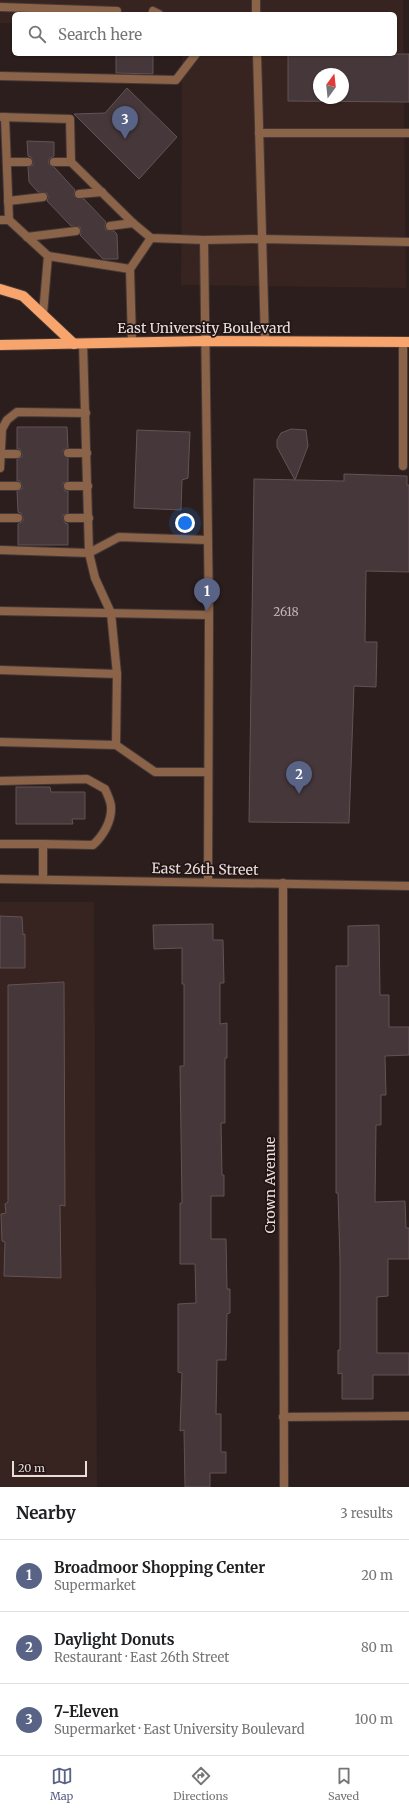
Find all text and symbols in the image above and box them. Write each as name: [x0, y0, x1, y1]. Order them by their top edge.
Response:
search box: [12, 12, 397, 56]
icon: search: [26, 23, 48, 45]
text: Search here: [58, 25, 142, 44]
north arrow: [313, 68, 349, 104]
pin: 3: [112, 106, 138, 139]
street label: East University Boulevard: [117, 319, 291, 337]
your location: [175, 513, 195, 533]
pin: 1: [194, 578, 220, 611]
house number: 2618: [273, 604, 299, 619]
pin: 2: [286, 761, 312, 794]
street label: East 26th Street: [151, 859, 259, 879]
street label: Crown Avenue: [261, 1137, 279, 1233]
scale bar: [12, 1459, 87, 1478]
text: 20 m: [18, 1461, 45, 1475]
text: Nearby: [16, 1502, 76, 1524]
text: 3 results: [340, 1505, 393, 1522]
text: Broadmoor Shopping Center: [54, 1558, 265, 1577]
text: 1: [26, 1567, 32, 1584]
text: 20 m: [361, 1567, 393, 1584]
text: Supermarket: [54, 1577, 136, 1594]
text: Daylight Donuts: [54, 1630, 174, 1649]
text: 2: [25, 1639, 33, 1656]
text: 80 m: [361, 1639, 393, 1656]
text: Restaurant · East 26th Street: [54, 1649, 229, 1666]
text: 7-Eleven: [54, 1702, 119, 1721]
text: 3: [25, 1711, 33, 1728]
text: 100 m: [355, 1711, 393, 1728]
text: Supermarket · East University Boulevard: [54, 1721, 305, 1738]
tab: Map: [50, 1765, 73, 1803]
tab: Directions: [173, 1765, 228, 1803]
tab: Saved: [328, 1765, 359, 1803]

